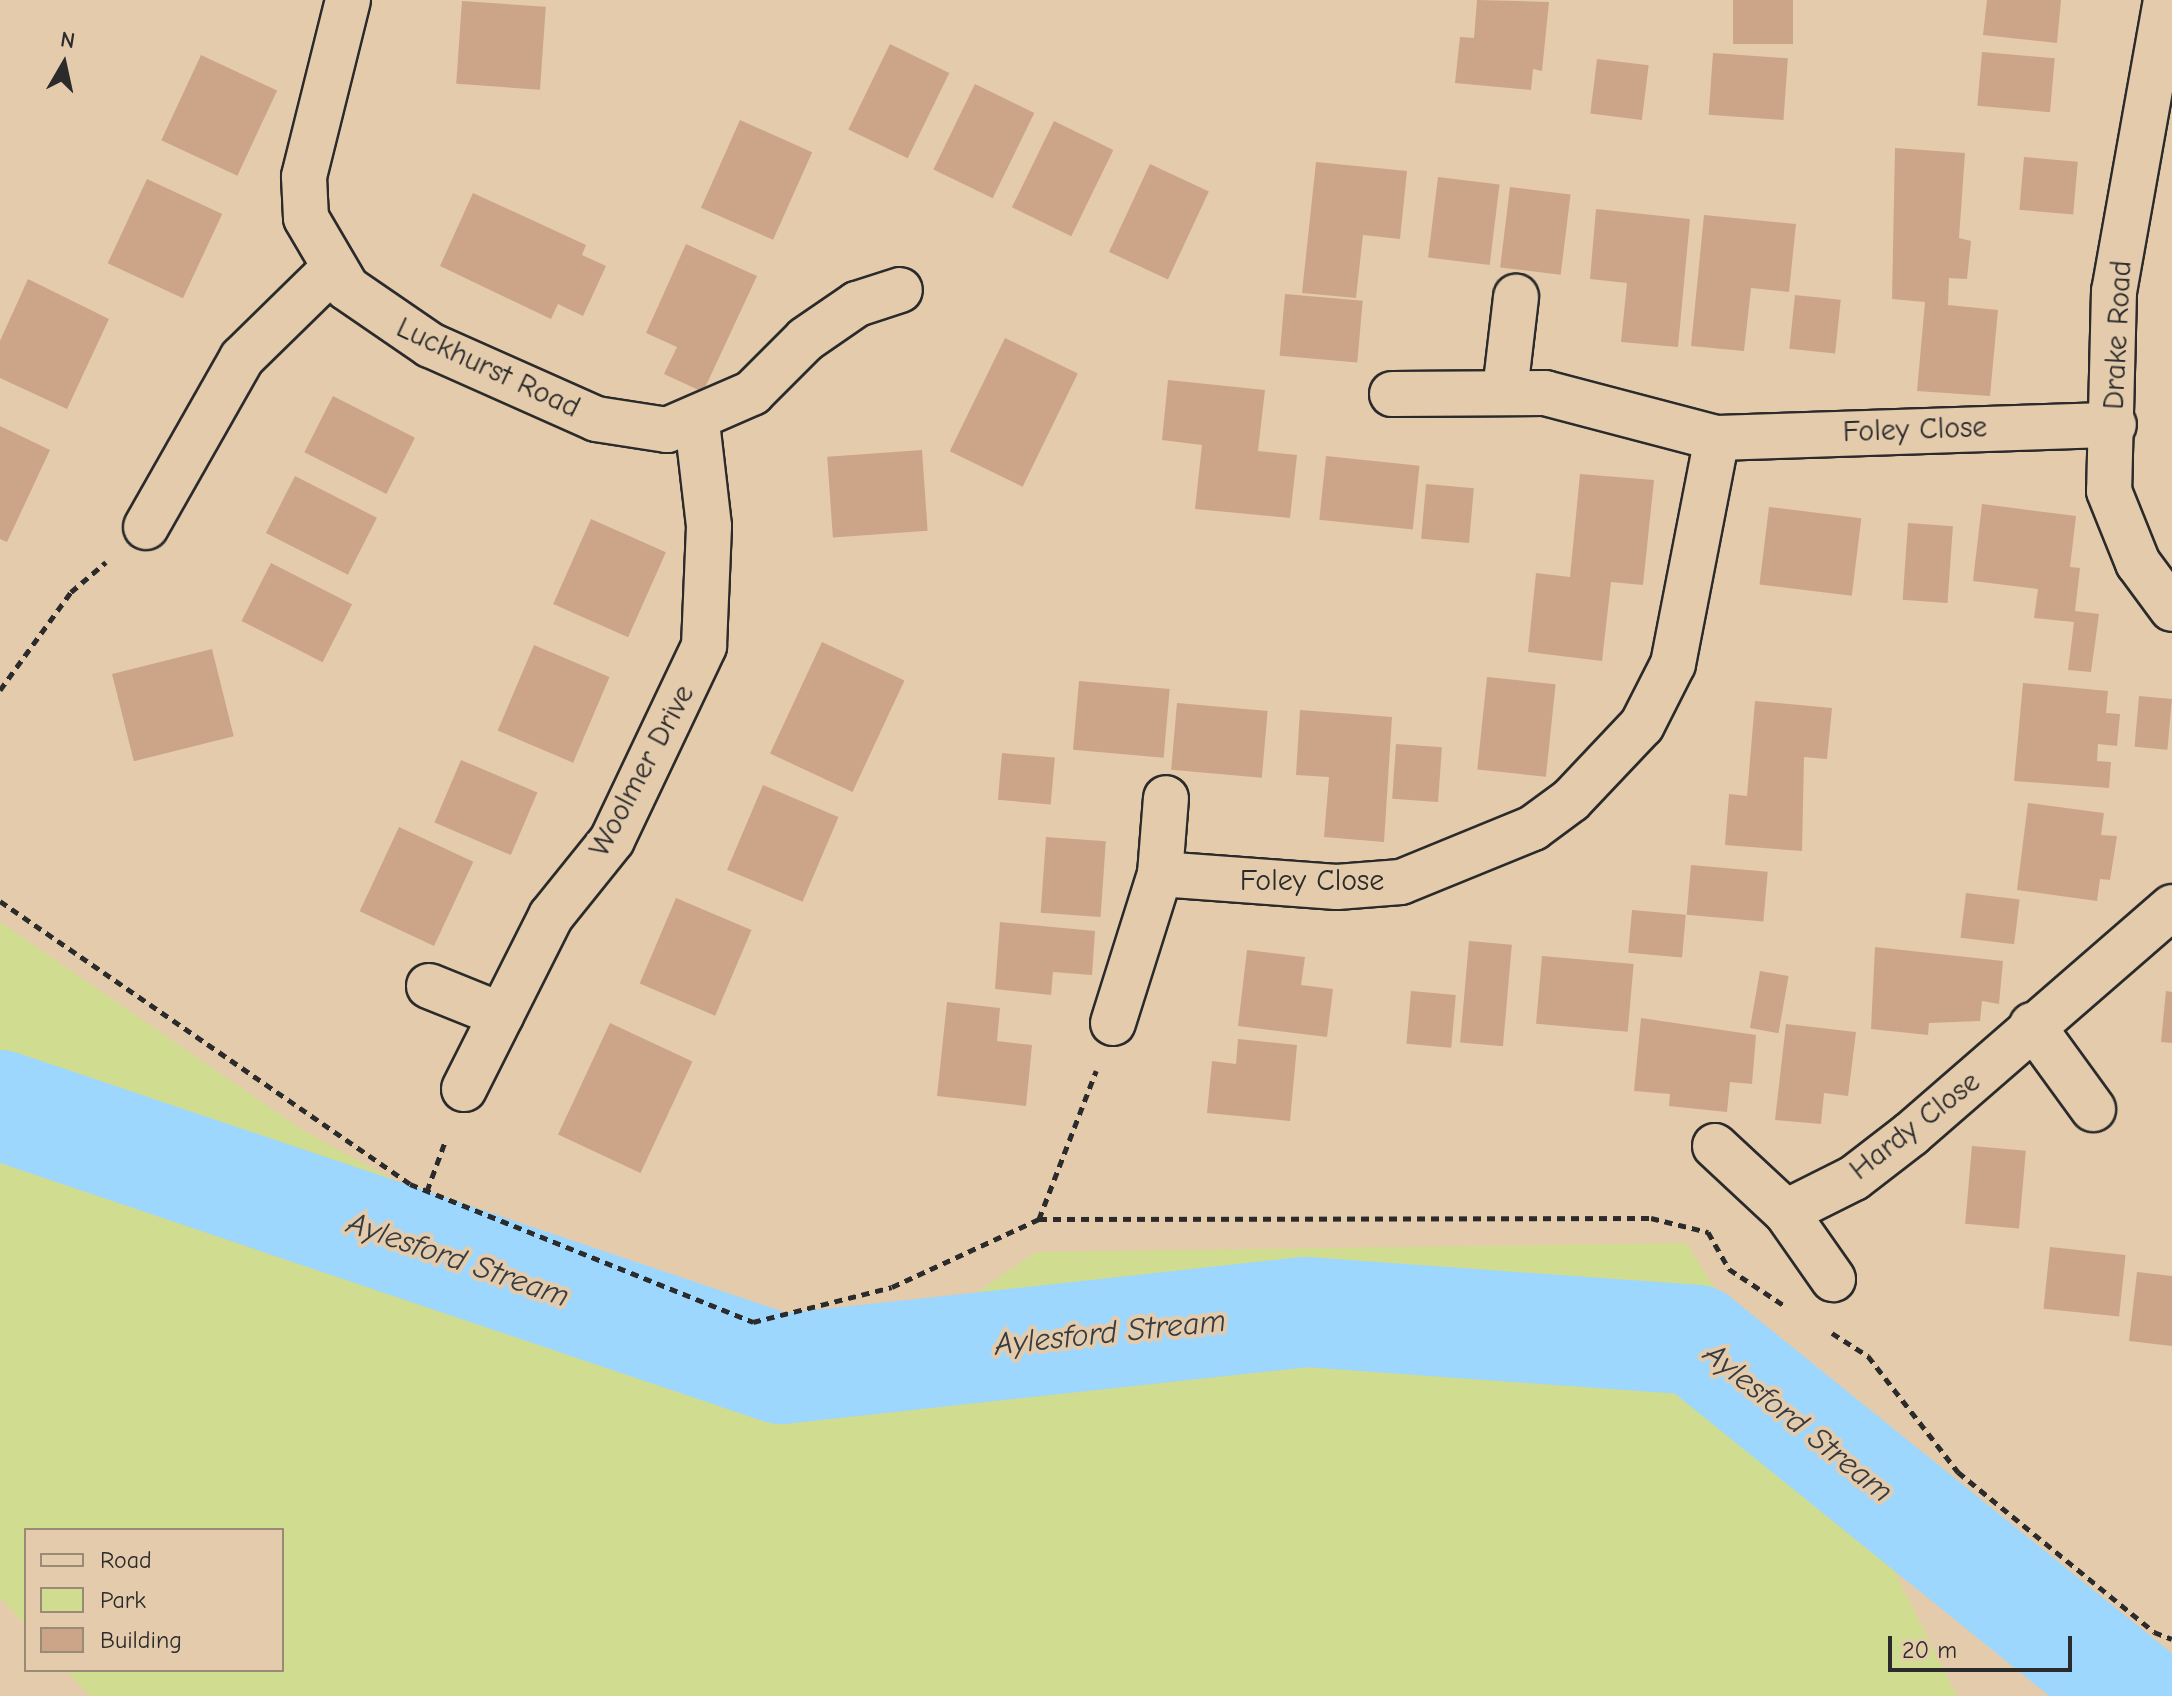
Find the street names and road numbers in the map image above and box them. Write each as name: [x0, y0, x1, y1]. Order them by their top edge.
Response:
street label: Drake Road: [2096, 259, 2140, 411]
street label: Luckhurst Road: [391, 310, 585, 426]
street label: Foley Close: [1842, 409, 1988, 451]
street label: Woolmer Drive: [582, 679, 702, 863]
street label: Foley Close: [1240, 863, 1384, 899]
street label: Hardy Close: [1843, 1064, 1987, 1188]

